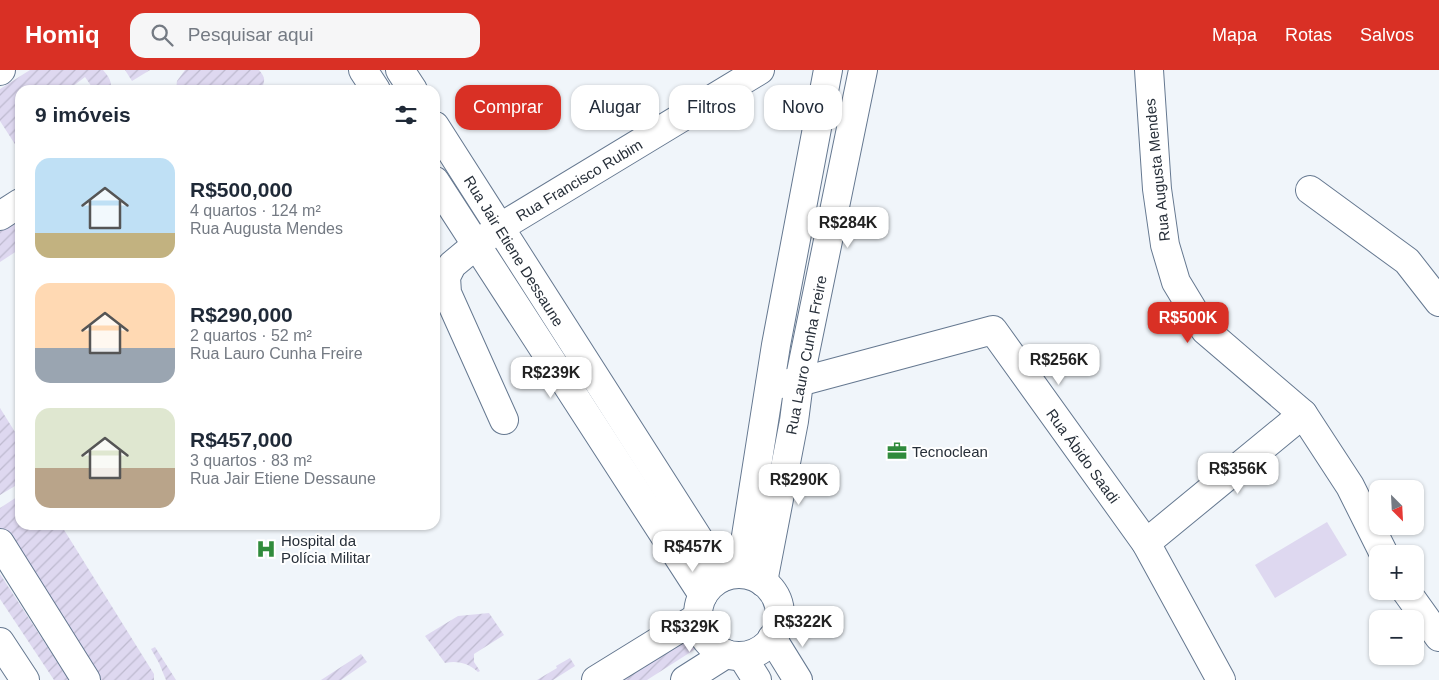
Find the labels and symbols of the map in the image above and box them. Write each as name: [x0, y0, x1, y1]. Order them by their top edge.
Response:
street label: Rua Augusta Mendes: [1141, 98, 1173, 242]
street label: Rua Francisco Rubim: [513, 136, 645, 224]
street label: Rua Jair Etiene Dessaune: [461, 173, 567, 329]
pin: R$284K: [807, 206, 889, 249]
street label: Rua Lauro Cunha Freire: [782, 274, 830, 436]
pin: R$500K: [1147, 302, 1229, 344]
pin: R$256K: [1018, 344, 1100, 386]
pin: R$239K: [510, 356, 592, 399]
street label: Rua Ábido Saadi: [1043, 405, 1123, 507]
office icon: Tecnoclean: [886, 440, 908, 462]
place label: Tecnoclean: [912, 443, 988, 460]
pin: R$356K: [1197, 452, 1279, 495]
pin: R$290K: [758, 464, 840, 506]
north arrow: [1369, 480, 1424, 535]
pin: R$457K: [652, 530, 734, 573]
place label: Hospital da Polícia Militar: [281, 532, 370, 566]
hospital icon: Hospital da Polícia Militar: [255, 538, 277, 560]
pin: R$322K: [762, 606, 844, 648]
pin: R$329K: [649, 610, 731, 653]

